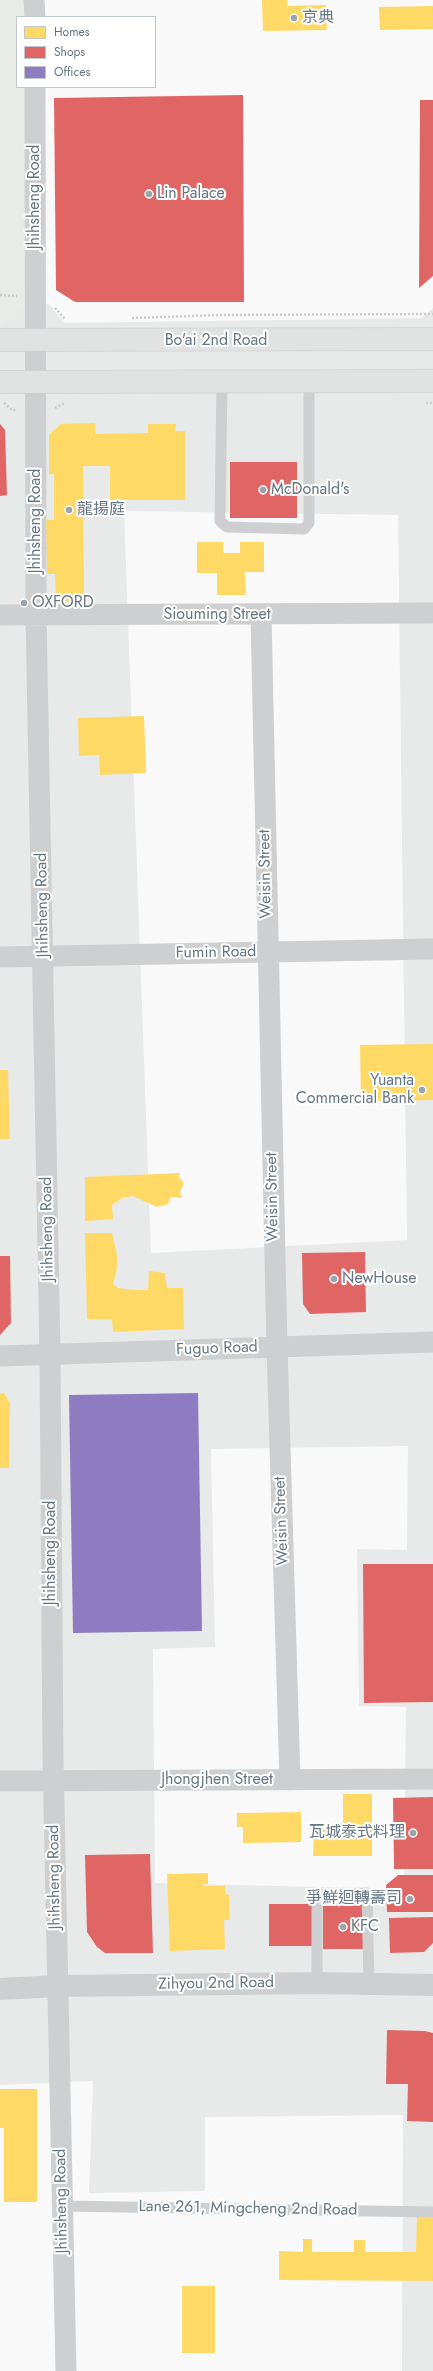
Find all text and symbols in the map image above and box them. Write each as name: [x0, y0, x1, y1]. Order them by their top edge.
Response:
place label: 京典: [302, 8, 334, 28]
marker: 京典: [289, 13, 299, 23]
legend: [16, 16, 156, 88]
text: Homes: [54, 23, 90, 41]
text: Shops: [54, 43, 85, 61]
text: Offices: [54, 63, 90, 81]
street label: Jhihsheng Road: [25, 145, 45, 249]
place label: Lin Palace: [157, 184, 225, 204]
marker: Lin Palace: [144, 189, 154, 199]
street label: Bo'ai 2nd Road: [165, 331, 267, 351]
street label: Jhihsheng Road: [26, 469, 46, 573]
place label: McDonald's: [271, 480, 350, 500]
marker: McDonald's: [258, 485, 268, 495]
place label: 龍揚庭: [77, 500, 125, 520]
marker: 龍揚庭: [64, 505, 74, 515]
place label: OXFORD: [32, 593, 94, 613]
marker: OXFORD: [19, 598, 29, 608]
street label: Siouming Street: [163, 605, 271, 625]
street label: Weisin Street: [256, 829, 276, 919]
street label: Jhihsheng Road: [32, 852, 54, 958]
street label: Fumin Road: [176, 943, 256, 963]
place label: Yuanta Commercial Bank: [296, 1071, 414, 1109]
marker: Yuanta Commercial Bank: [417, 1085, 427, 1095]
street label: Weisin Street: [263, 1152, 283, 1242]
street label: Jhihsheng Road: [37, 1176, 59, 1282]
place label: NewHouse: [342, 1269, 417, 1289]
marker: NewHouse: [329, 1274, 339, 1284]
street label: Fuguo Road: [176, 1338, 258, 1360]
street label: Weisin Street: [271, 1476, 293, 1566]
street label: Jhihsheng Road: [41, 1501, 61, 1605]
street label: Jhongjhen Street: [161, 1770, 273, 1790]
place label: 瓦城泰式料理: [309, 1823, 405, 1843]
street label: Jhihsheng Road: [44, 1824, 66, 1930]
marker: 瓦城泰式料理: [408, 1828, 418, 1838]
place label: 爭鮮迴轉壽司: [306, 1889, 402, 1909]
marker: 爭鮮迴轉壽司: [405, 1894, 415, 1904]
place label: KFC: [351, 1917, 379, 1937]
marker: KFC: [338, 1922, 348, 1932]
street label: Zihyou 2nd Road: [158, 1973, 274, 1995]
street label: Jhihsheng Road: [51, 2148, 73, 2254]
street label: Lane 261, Mingcheng 2nd Road: [138, 2197, 358, 2221]

